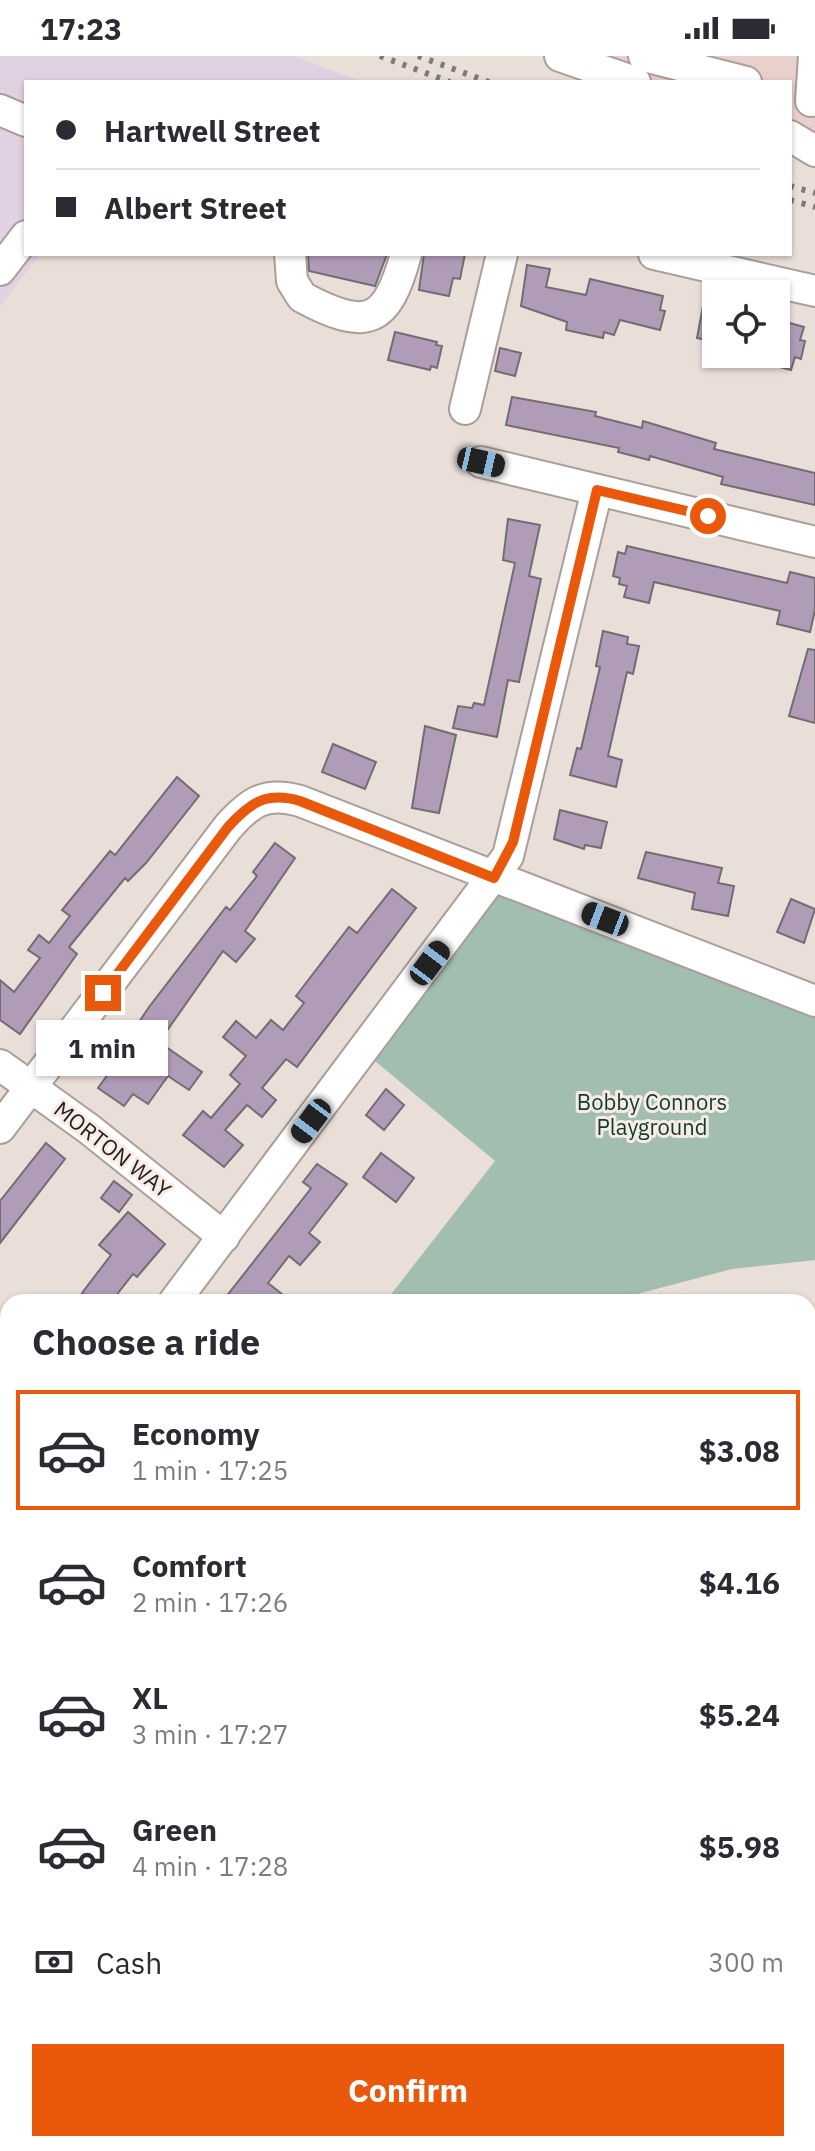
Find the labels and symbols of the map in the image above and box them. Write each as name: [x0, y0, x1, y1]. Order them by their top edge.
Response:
car: [455, 445, 507, 479]
route start: [690, 498, 726, 534]
car: [578, 899, 632, 939]
car: [406, 937, 454, 989]
route end: [85, 975, 121, 1011]
callout: 1 min: [37, 1021, 169, 1077]
park label: Bobby Connors Playground: [577, 1087, 727, 1141]
street label: MORTON WAY: [49, 1094, 177, 1204]
car: [287, 1095, 335, 1147]

